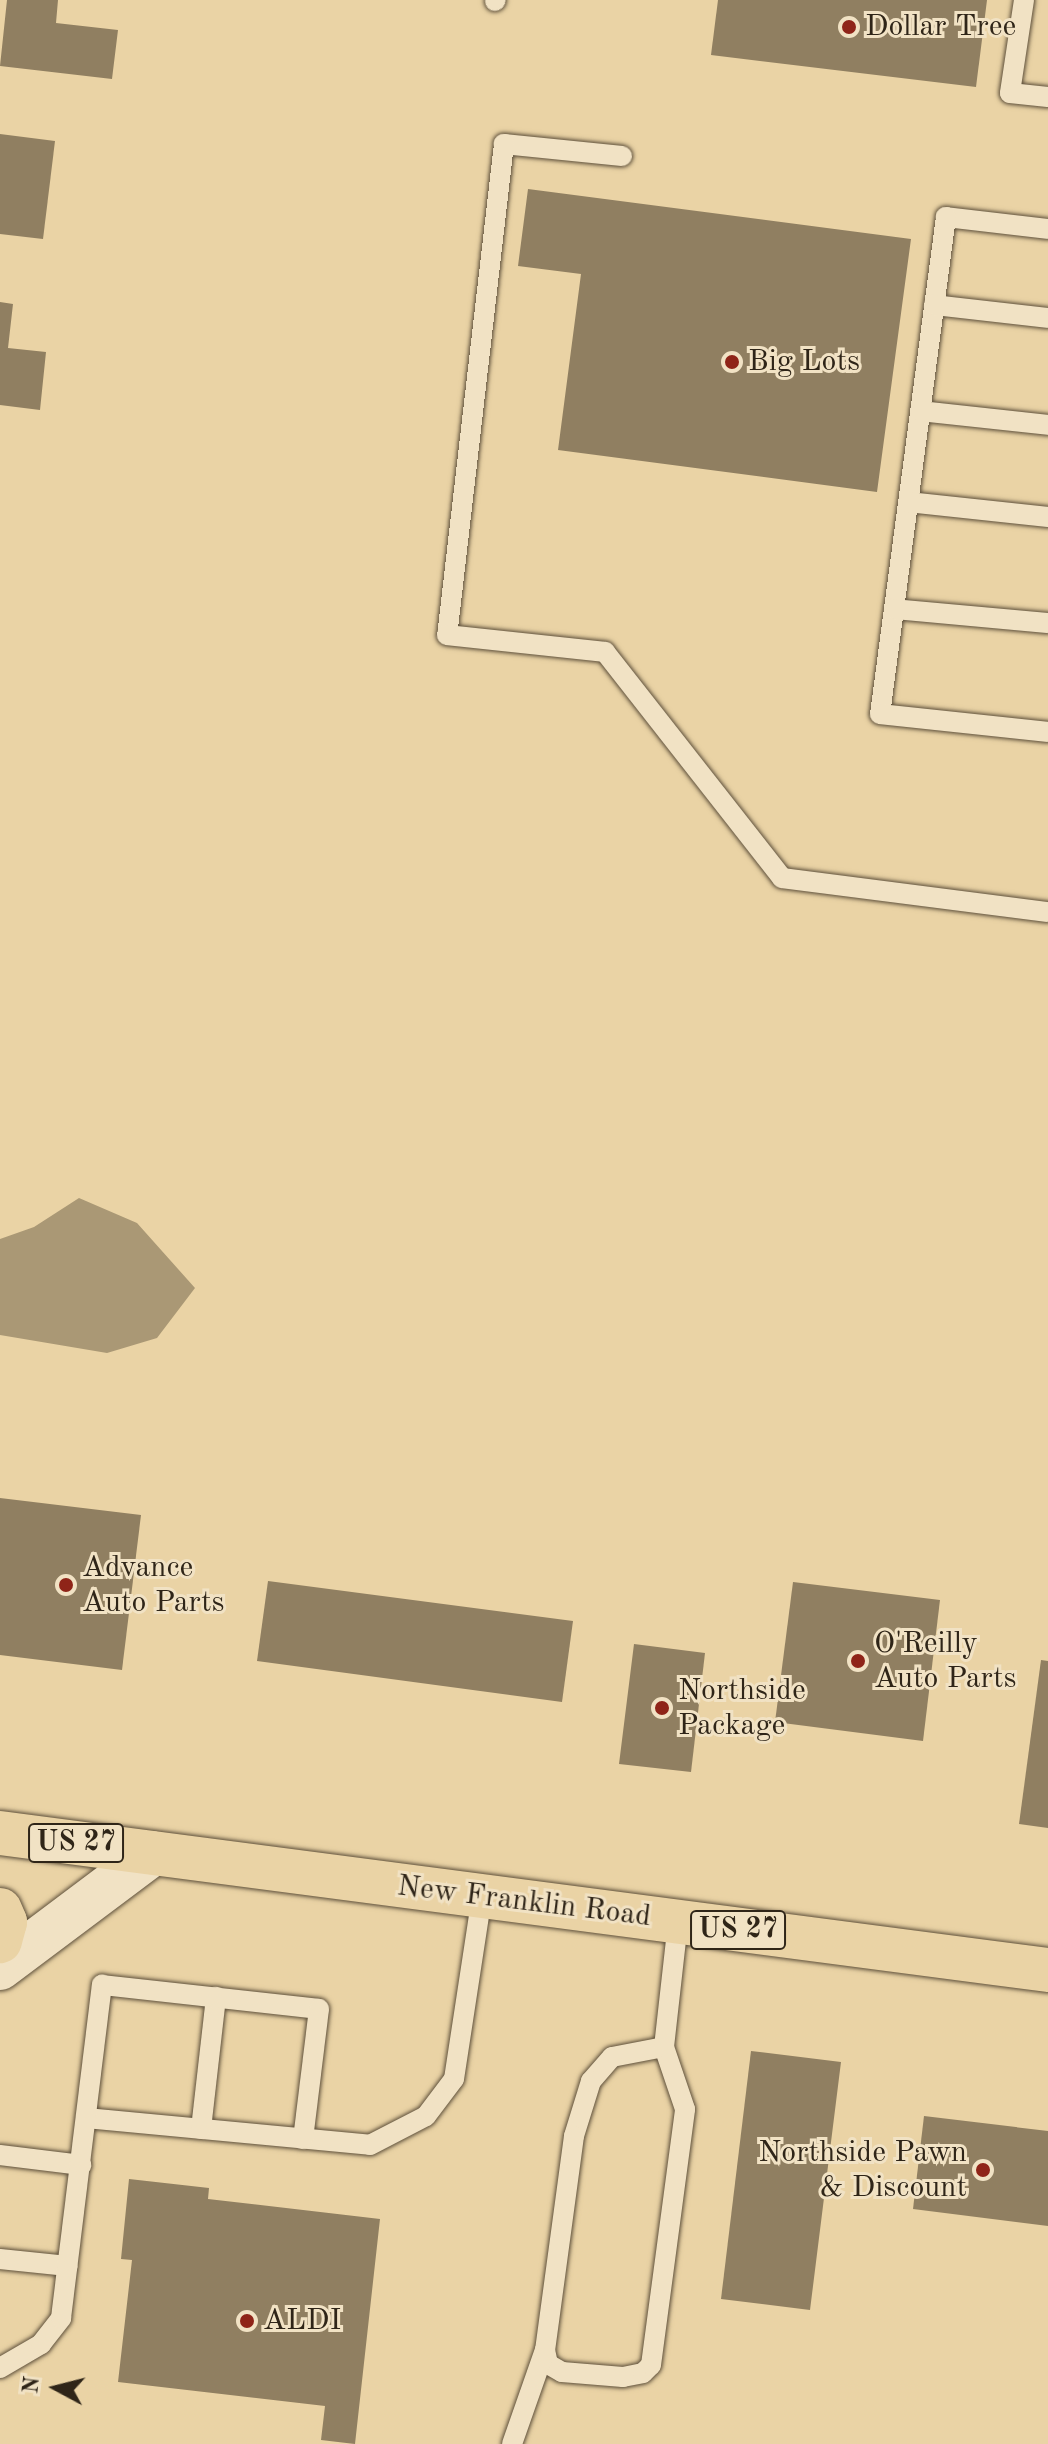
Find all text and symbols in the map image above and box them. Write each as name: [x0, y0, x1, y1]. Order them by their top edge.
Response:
place label: Dollar Tree: [865, 9, 1016, 45]
marker: Dollar Tree: [840, 18, 858, 36]
place label: Big Lots: [748, 344, 860, 380]
marker: Big Lots: [723, 353, 741, 371]
place label: Advance Auto Parts: [82, 1550, 224, 1620]
marker: Advance Auto Parts: [57, 1576, 75, 1594]
place label: O'Reilly Auto Parts: [874, 1626, 1016, 1696]
marker: O'Reilly Auto Parts: [849, 1652, 867, 1670]
place label: Northside Package: [678, 1673, 806, 1744]
marker: Northside Package: [653, 1699, 671, 1717]
road number: US 27: [28, 1819, 124, 1867]
street label: New Franklin Road: [395, 1869, 653, 1935]
road number: US 27: [690, 1906, 786, 1954]
place label: Northside Pawn & Discount: [758, 2135, 967, 2206]
marker: Northside Pawn & Discount: [974, 2161, 992, 2179]
place label: ALDI: [263, 2303, 341, 2339]
marker: ALDI: [238, 2312, 256, 2330]
north arrow: [16, 2348, 96, 2428]
text: N: [20, 2375, 44, 2395]

